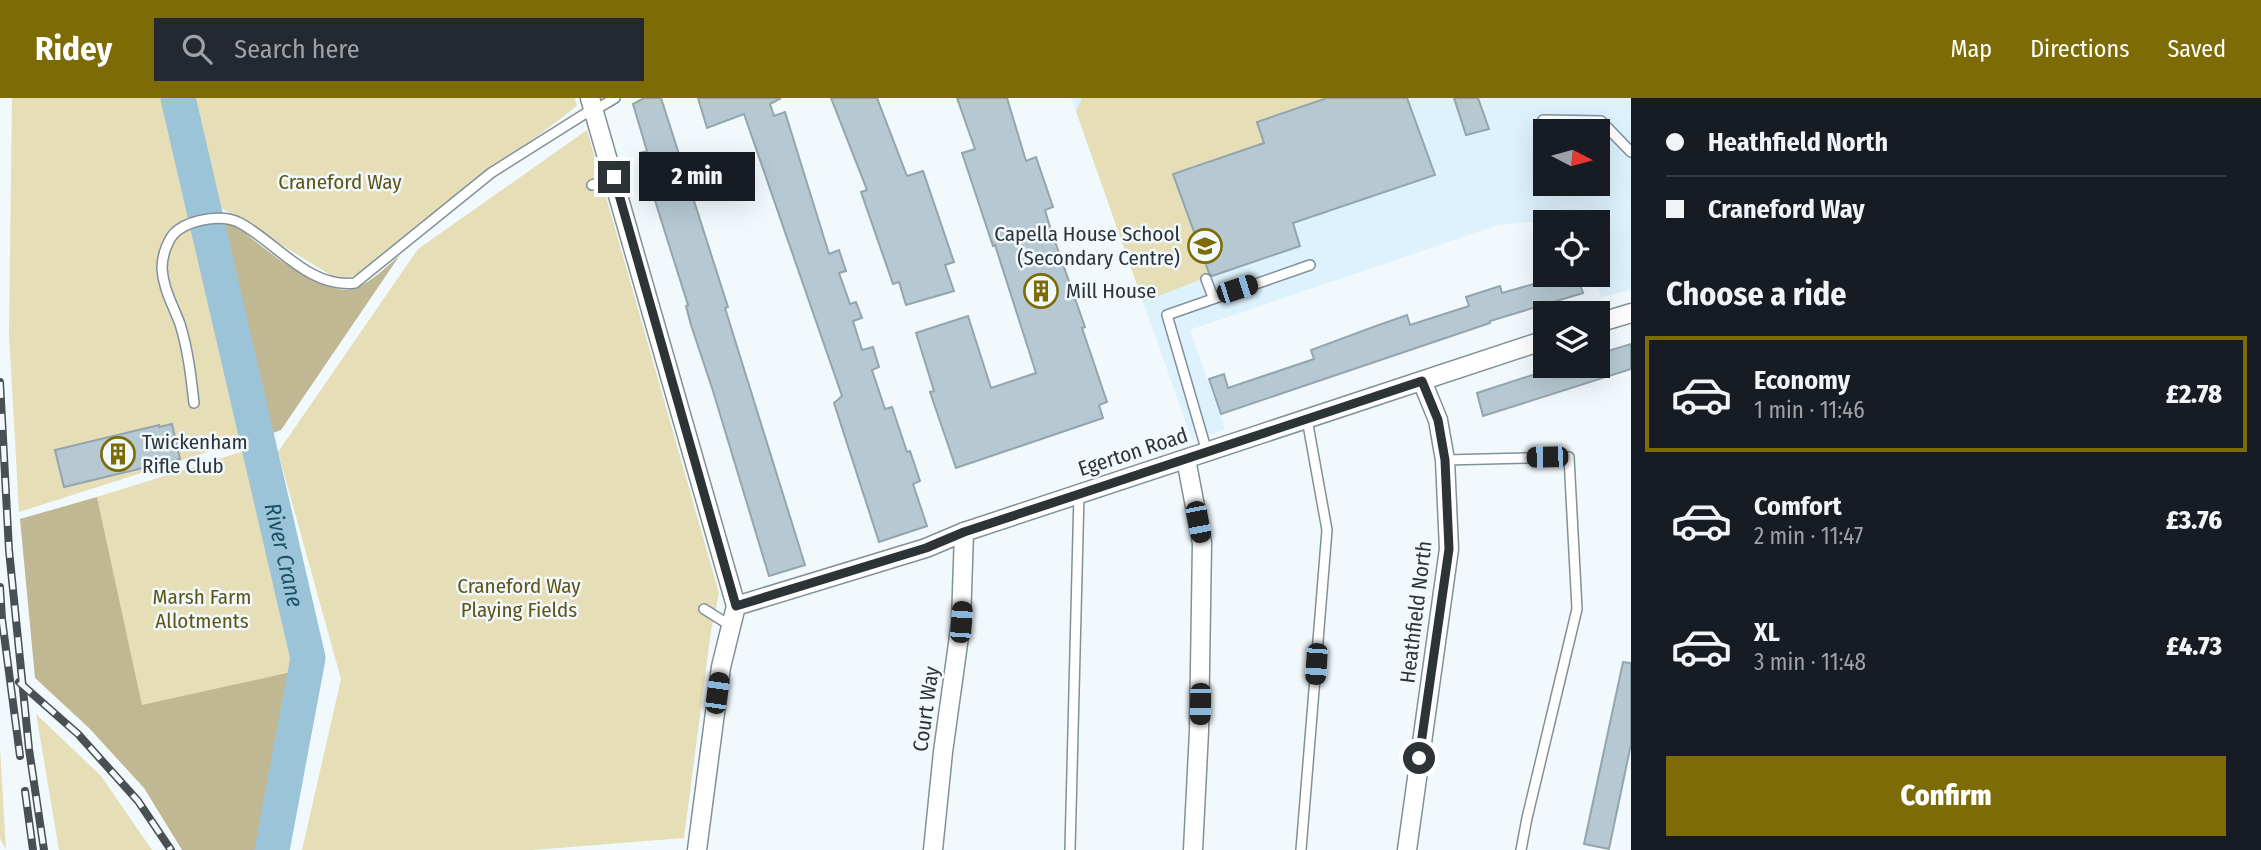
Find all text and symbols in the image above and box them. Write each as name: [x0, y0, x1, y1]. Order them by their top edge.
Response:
search box: [154, 18, 644, 81]
text: Ridey: [35, 29, 112, 69]
icon: search: [178, 30, 216, 68]
text: Search here: [234, 34, 360, 65]
text: Map: [1951, 35, 1992, 63]
text: Directions: [2030, 35, 2129, 63]
text: Saved: [2167, 35, 2226, 63]
north arrow: [1533, 119, 1610, 196]
map controls: [1533, 119, 1610, 378]
text: Heathfield North: [1708, 127, 1888, 158]
callout: 2 min: [638, 153, 754, 202]
route end: [598, 161, 630, 193]
text: 2 min: [672, 162, 722, 190]
park label: Craneford Way: [278, 169, 402, 195]
text: Craneford Way: [1708, 194, 1865, 225]
button: locate: [1533, 210, 1610, 287]
place label: Capella House School (Secondary Centre): [994, 221, 1180, 271]
school or university icon: Capella House School (Secondary Centre): [1186, 227, 1224, 265]
building icon: Mill House: [1022, 272, 1060, 310]
car: [1214, 273, 1261, 305]
text: Choose a ride: [1666, 275, 1847, 313]
place label: Mill House: [1066, 278, 1156, 304]
button: layers: [1533, 301, 1610, 378]
icon: car: [1670, 363, 1733, 426]
text: Economy: [1754, 365, 1850, 396]
text: £2.78: [2166, 379, 2222, 410]
text: 1 min · 11:46: [1754, 396, 1865, 424]
street label: Egerton Road: [1075, 422, 1191, 482]
place label: Twickenham Rifle Club: [142, 429, 248, 479]
building icon: Twickenham Rifle Club: [99, 435, 137, 473]
car: [1526, 446, 1569, 468]
icon: car: [1670, 489, 1733, 552]
text: Comfort: [1754, 491, 1842, 522]
car: [1184, 499, 1213, 545]
water label: River Crane: [258, 500, 310, 610]
text: £3.76: [2166, 505, 2222, 536]
text: 2 min · 11:47: [1754, 522, 1863, 550]
street label: Heathfield North: [1394, 539, 1438, 685]
park label: Craneford Way Playing Fields: [457, 573, 581, 623]
park label: Marsh Farm Allotments: [153, 584, 251, 634]
car: [950, 600, 973, 644]
icon: car: [1670, 615, 1733, 678]
text: XL: [1754, 617, 1780, 648]
text: £4.73: [2166, 631, 2222, 662]
car: [1305, 642, 1328, 686]
text: 3 min · 11:48: [1754, 648, 1866, 676]
street label: Court Way: [907, 664, 945, 753]
car: [704, 671, 731, 715]
car: [1190, 683, 1211, 725]
route start: [1403, 742, 1435, 774]
button: Confirm: [1666, 756, 2226, 836]

